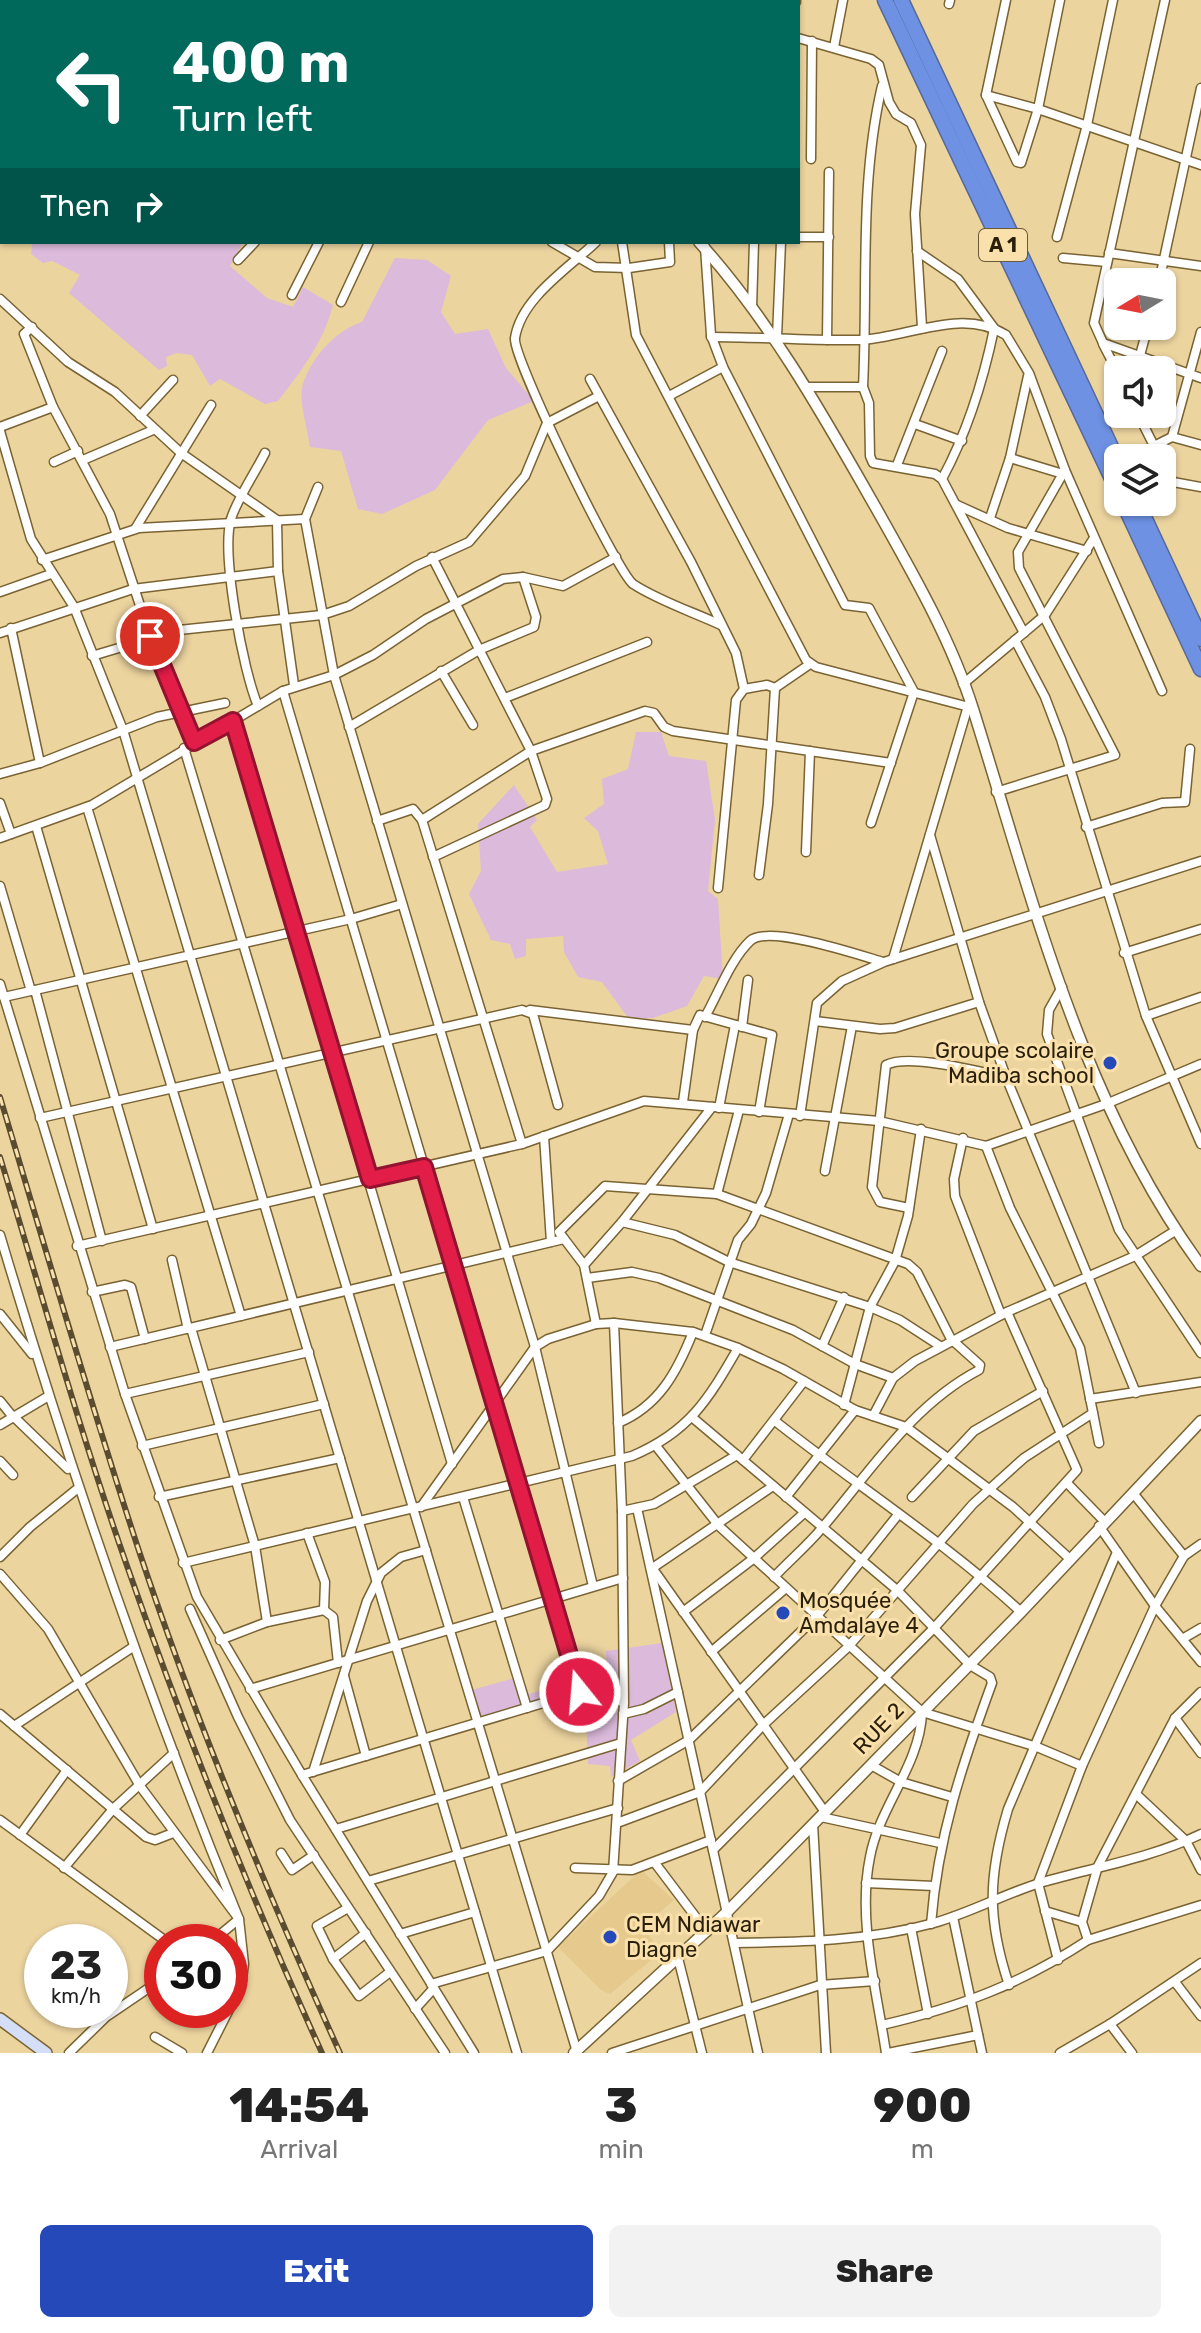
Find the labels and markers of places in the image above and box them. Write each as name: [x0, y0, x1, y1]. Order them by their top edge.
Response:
pin: [116, 602, 184, 670]
place label: Groupe scolaire Madiba school: [935, 1037, 1094, 1089]
marker: Groupe scolaire Madiba school: [1101, 1054, 1119, 1072]
place label: Mosquée Amdalaye 4: [799, 1587, 919, 1639]
marker: Mosquée Amdalaye 4: [774, 1604, 792, 1622]
place label: CEM Ndiawar Diagne: [626, 1911, 761, 1963]
marker: CEM Ndiawar Diagne: [601, 1928, 619, 1946]

